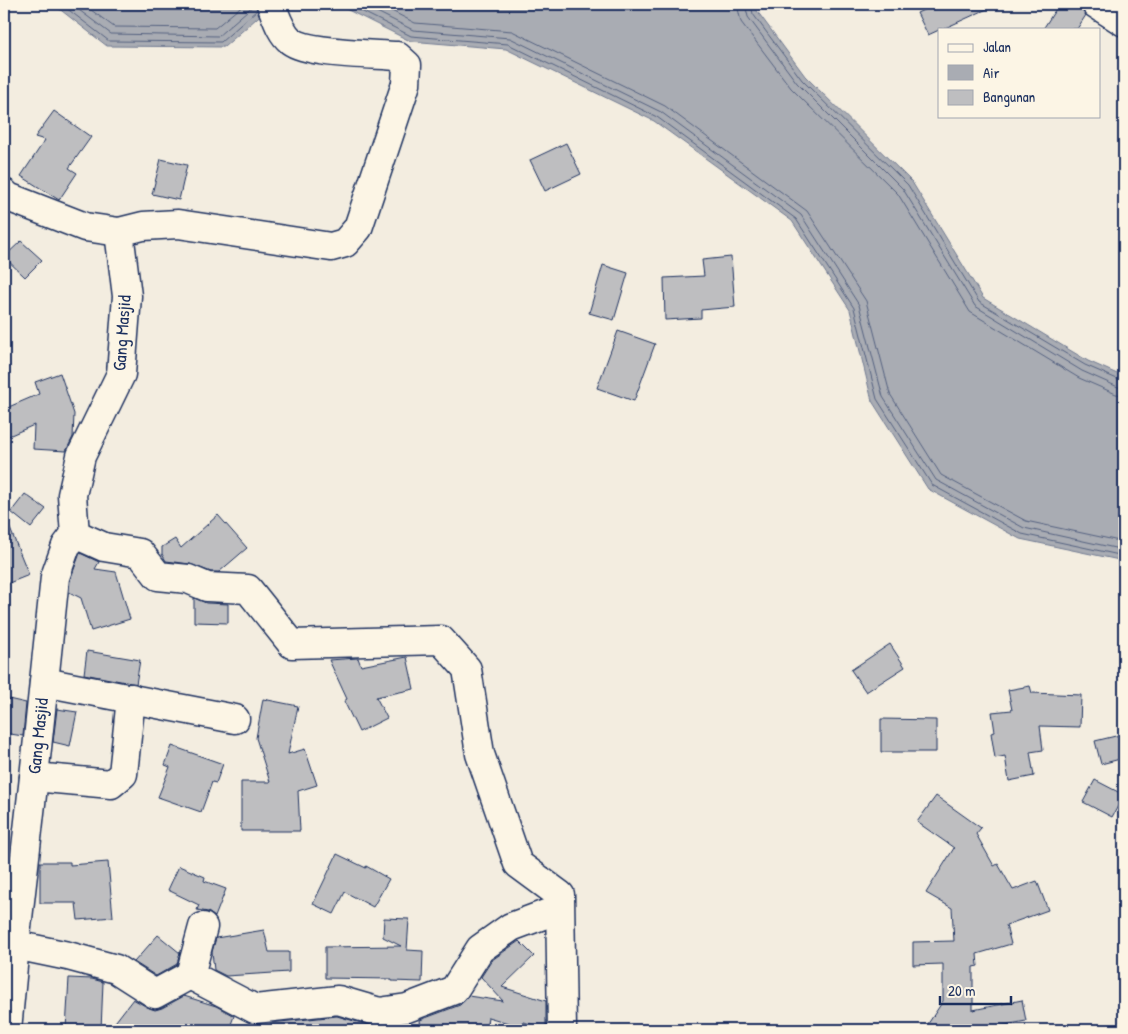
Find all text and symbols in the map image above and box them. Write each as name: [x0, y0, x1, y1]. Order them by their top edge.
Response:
legend: [938, 28, 1100, 118]
text: Jalan: [983, 36, 1011, 57]
text: Air: [983, 62, 1000, 83]
text: Bangunan: [983, 86, 1036, 107]
street label: Gang Masjid: [106, 294, 137, 372]
street label: Gang Masjid: [21, 697, 54, 775]
scale bar: [940, 974, 1012, 1006]
text: 20 m: [948, 980, 975, 1001]

